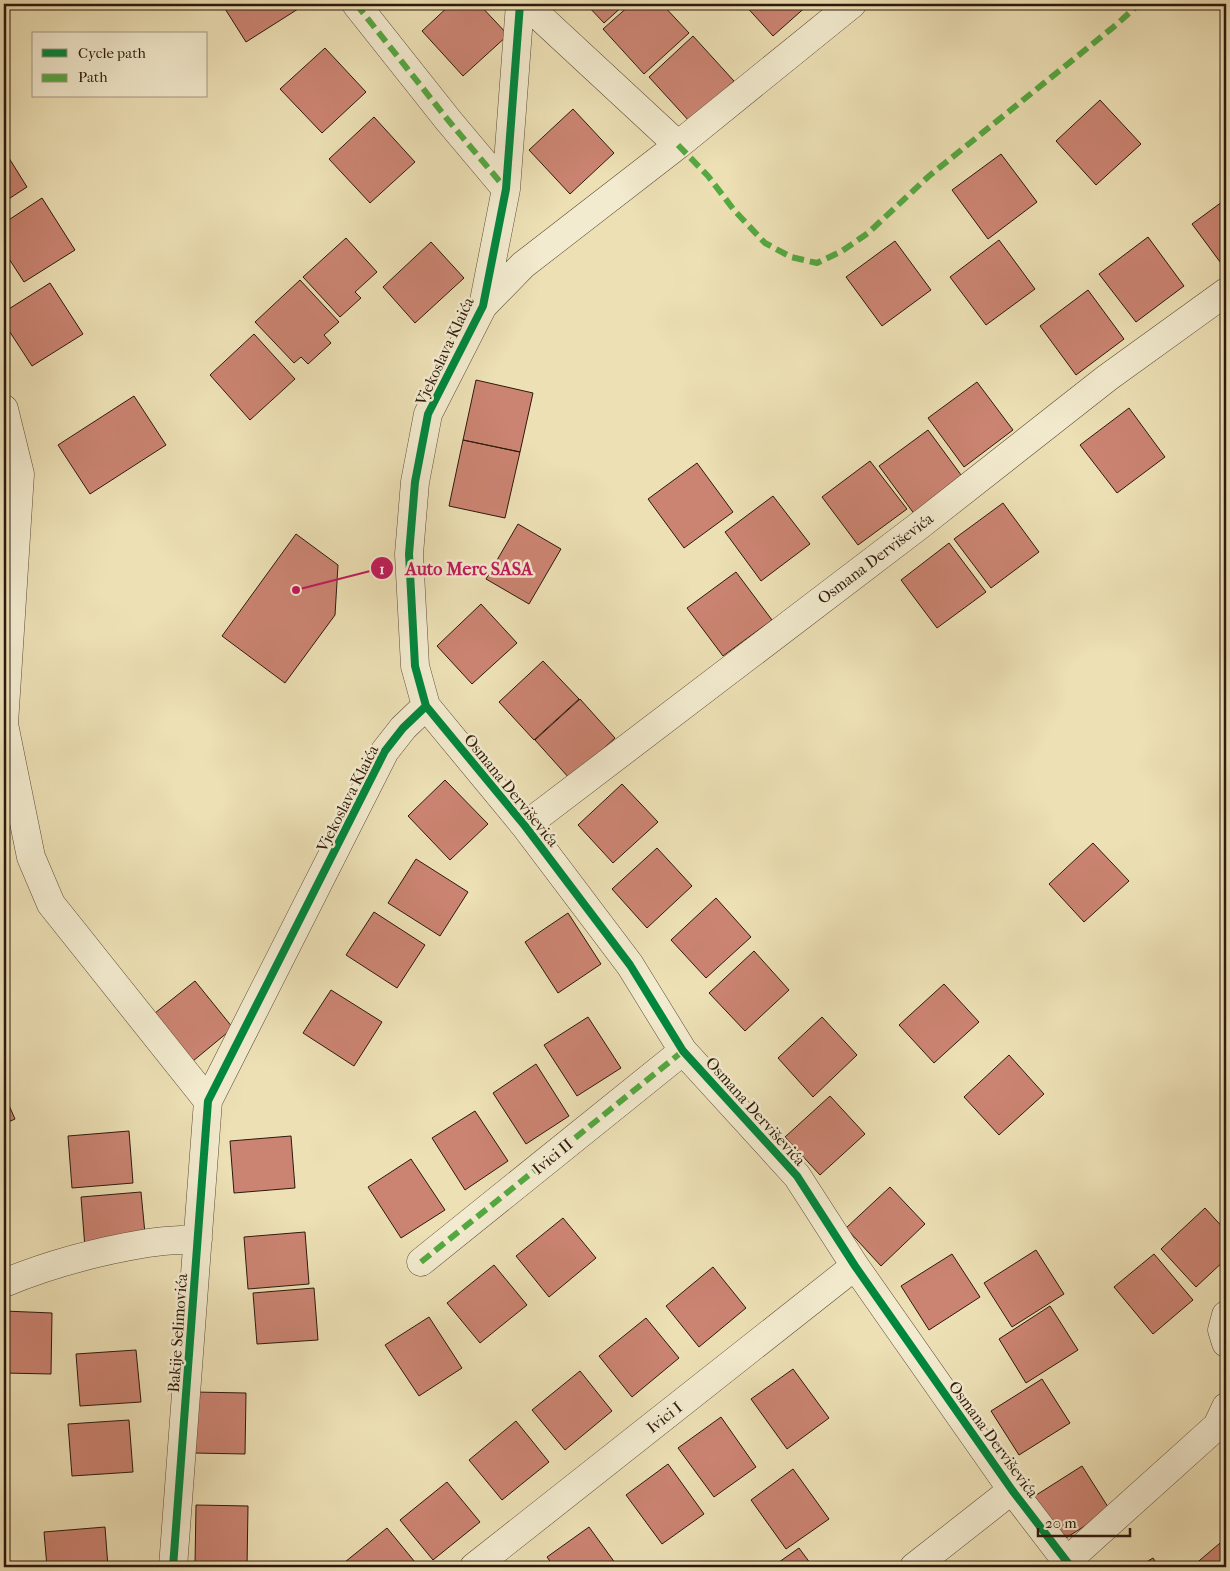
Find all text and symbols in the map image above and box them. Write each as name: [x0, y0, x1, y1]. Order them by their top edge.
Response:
legend: [32, 32, 208, 98]
text: Cycle path: [78, 44, 146, 62]
text: Path: [78, 68, 108, 86]
street label: Vjekoslava Klaića: [411, 294, 478, 409]
street label: Osmana Derviševića: [814, 508, 937, 608]
callout: Auto Merc SASA: [370, 552, 542, 585]
text: Auto Merc SASA: [404, 559, 534, 580]
text: 1: [379, 560, 385, 578]
street label: Osmana Derviševića: [460, 730, 563, 851]
street label: Vjekoslava Klaića: [312, 741, 383, 856]
street label: Osmana Derviševića: [702, 1053, 810, 1170]
street label: Ivici II: [528, 1134, 576, 1178]
street label: Bakije Selimovića: [164, 1272, 191, 1393]
street label: Osmana Derviševića: [945, 1377, 1043, 1502]
street label: Ivici I: [643, 1398, 686, 1437]
scale bar: [1038, 1506, 1130, 1538]
text: 20 m: [1045, 1514, 1077, 1532]

